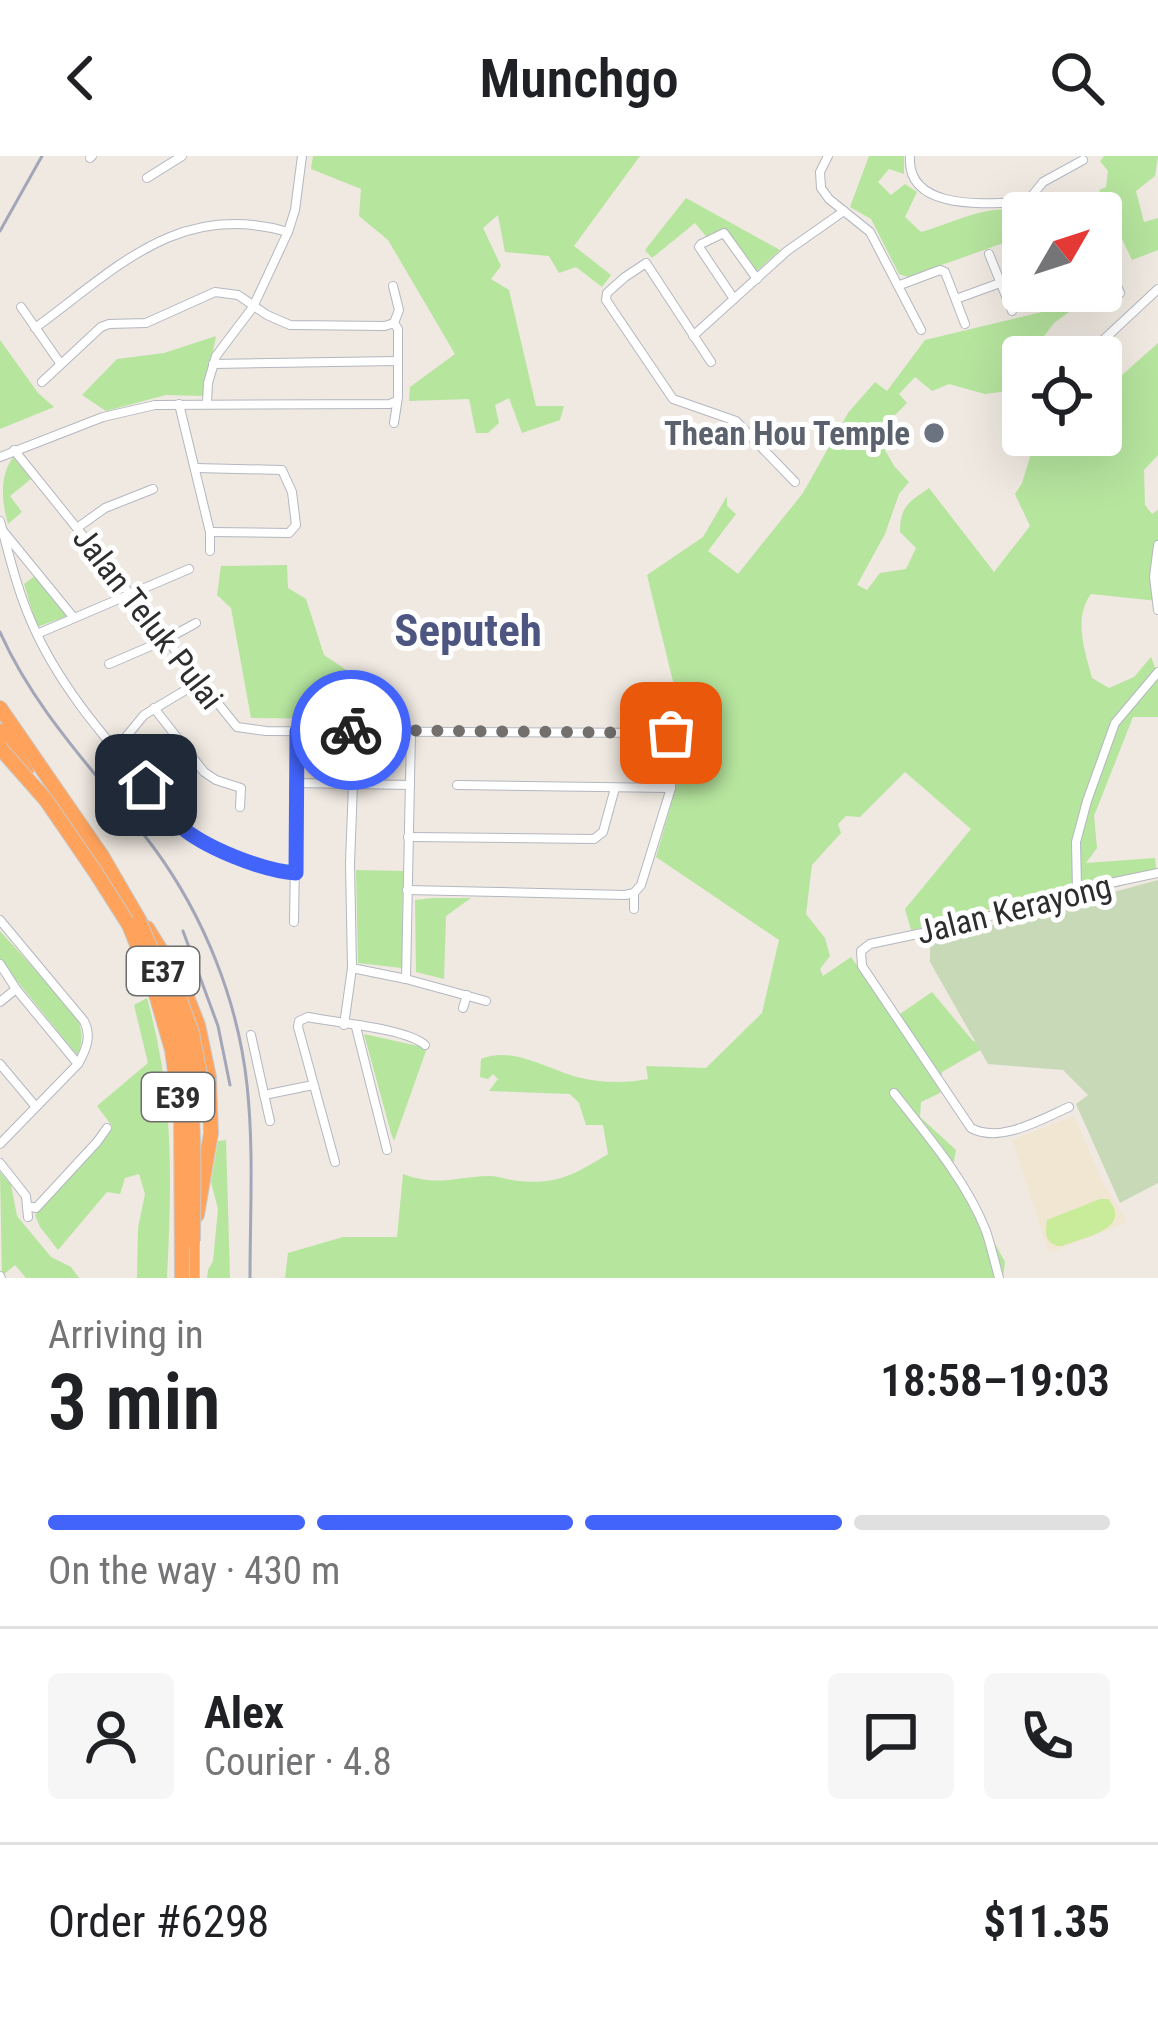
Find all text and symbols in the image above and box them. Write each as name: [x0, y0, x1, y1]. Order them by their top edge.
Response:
icon: back: [48, 45, 114, 111]
icon: search: [1044, 45, 1110, 111]
text: Munchgo: [479, 47, 679, 110]
north arrow: [1002, 192, 1122, 312]
map controls: [1002, 192, 1122, 456]
button: locate: [1002, 336, 1122, 456]
place label: Thean Hou Temple: [664, 414, 910, 453]
marker: Thean Hou Temple: [921, 420, 947, 446]
street label: Jalan Teluk Pulai: [65, 519, 231, 717]
district label: Seputeh: [394, 604, 542, 657]
courier: [291, 670, 411, 790]
pin: [620, 682, 722, 784]
icon: bike: [318, 697, 384, 763]
icon: bag: [638, 700, 704, 766]
pin: [95, 734, 197, 836]
icon: home: [113, 752, 179, 818]
street label: Jalan Kerayong: [913, 866, 1115, 952]
road number: E37: [127, 947, 199, 995]
road number: E39: [142, 1073, 214, 1121]
text: Arriving in: [48, 1312, 204, 1358]
text: 18:58–19:03: [880, 1354, 1110, 1407]
text: 3 min: [48, 1357, 221, 1448]
text: On the way · 430 m: [48, 1548, 340, 1594]
button: person: [48, 1673, 174, 1799]
button: chat: [828, 1673, 954, 1799]
button: phone: [984, 1673, 1110, 1799]
text: Alex: [204, 1686, 284, 1739]
text: Courier · 4.8: [204, 1739, 392, 1785]
text: Order #6298: [48, 1895, 269, 1948]
text: $11.35: [983, 1895, 1110, 1948]

